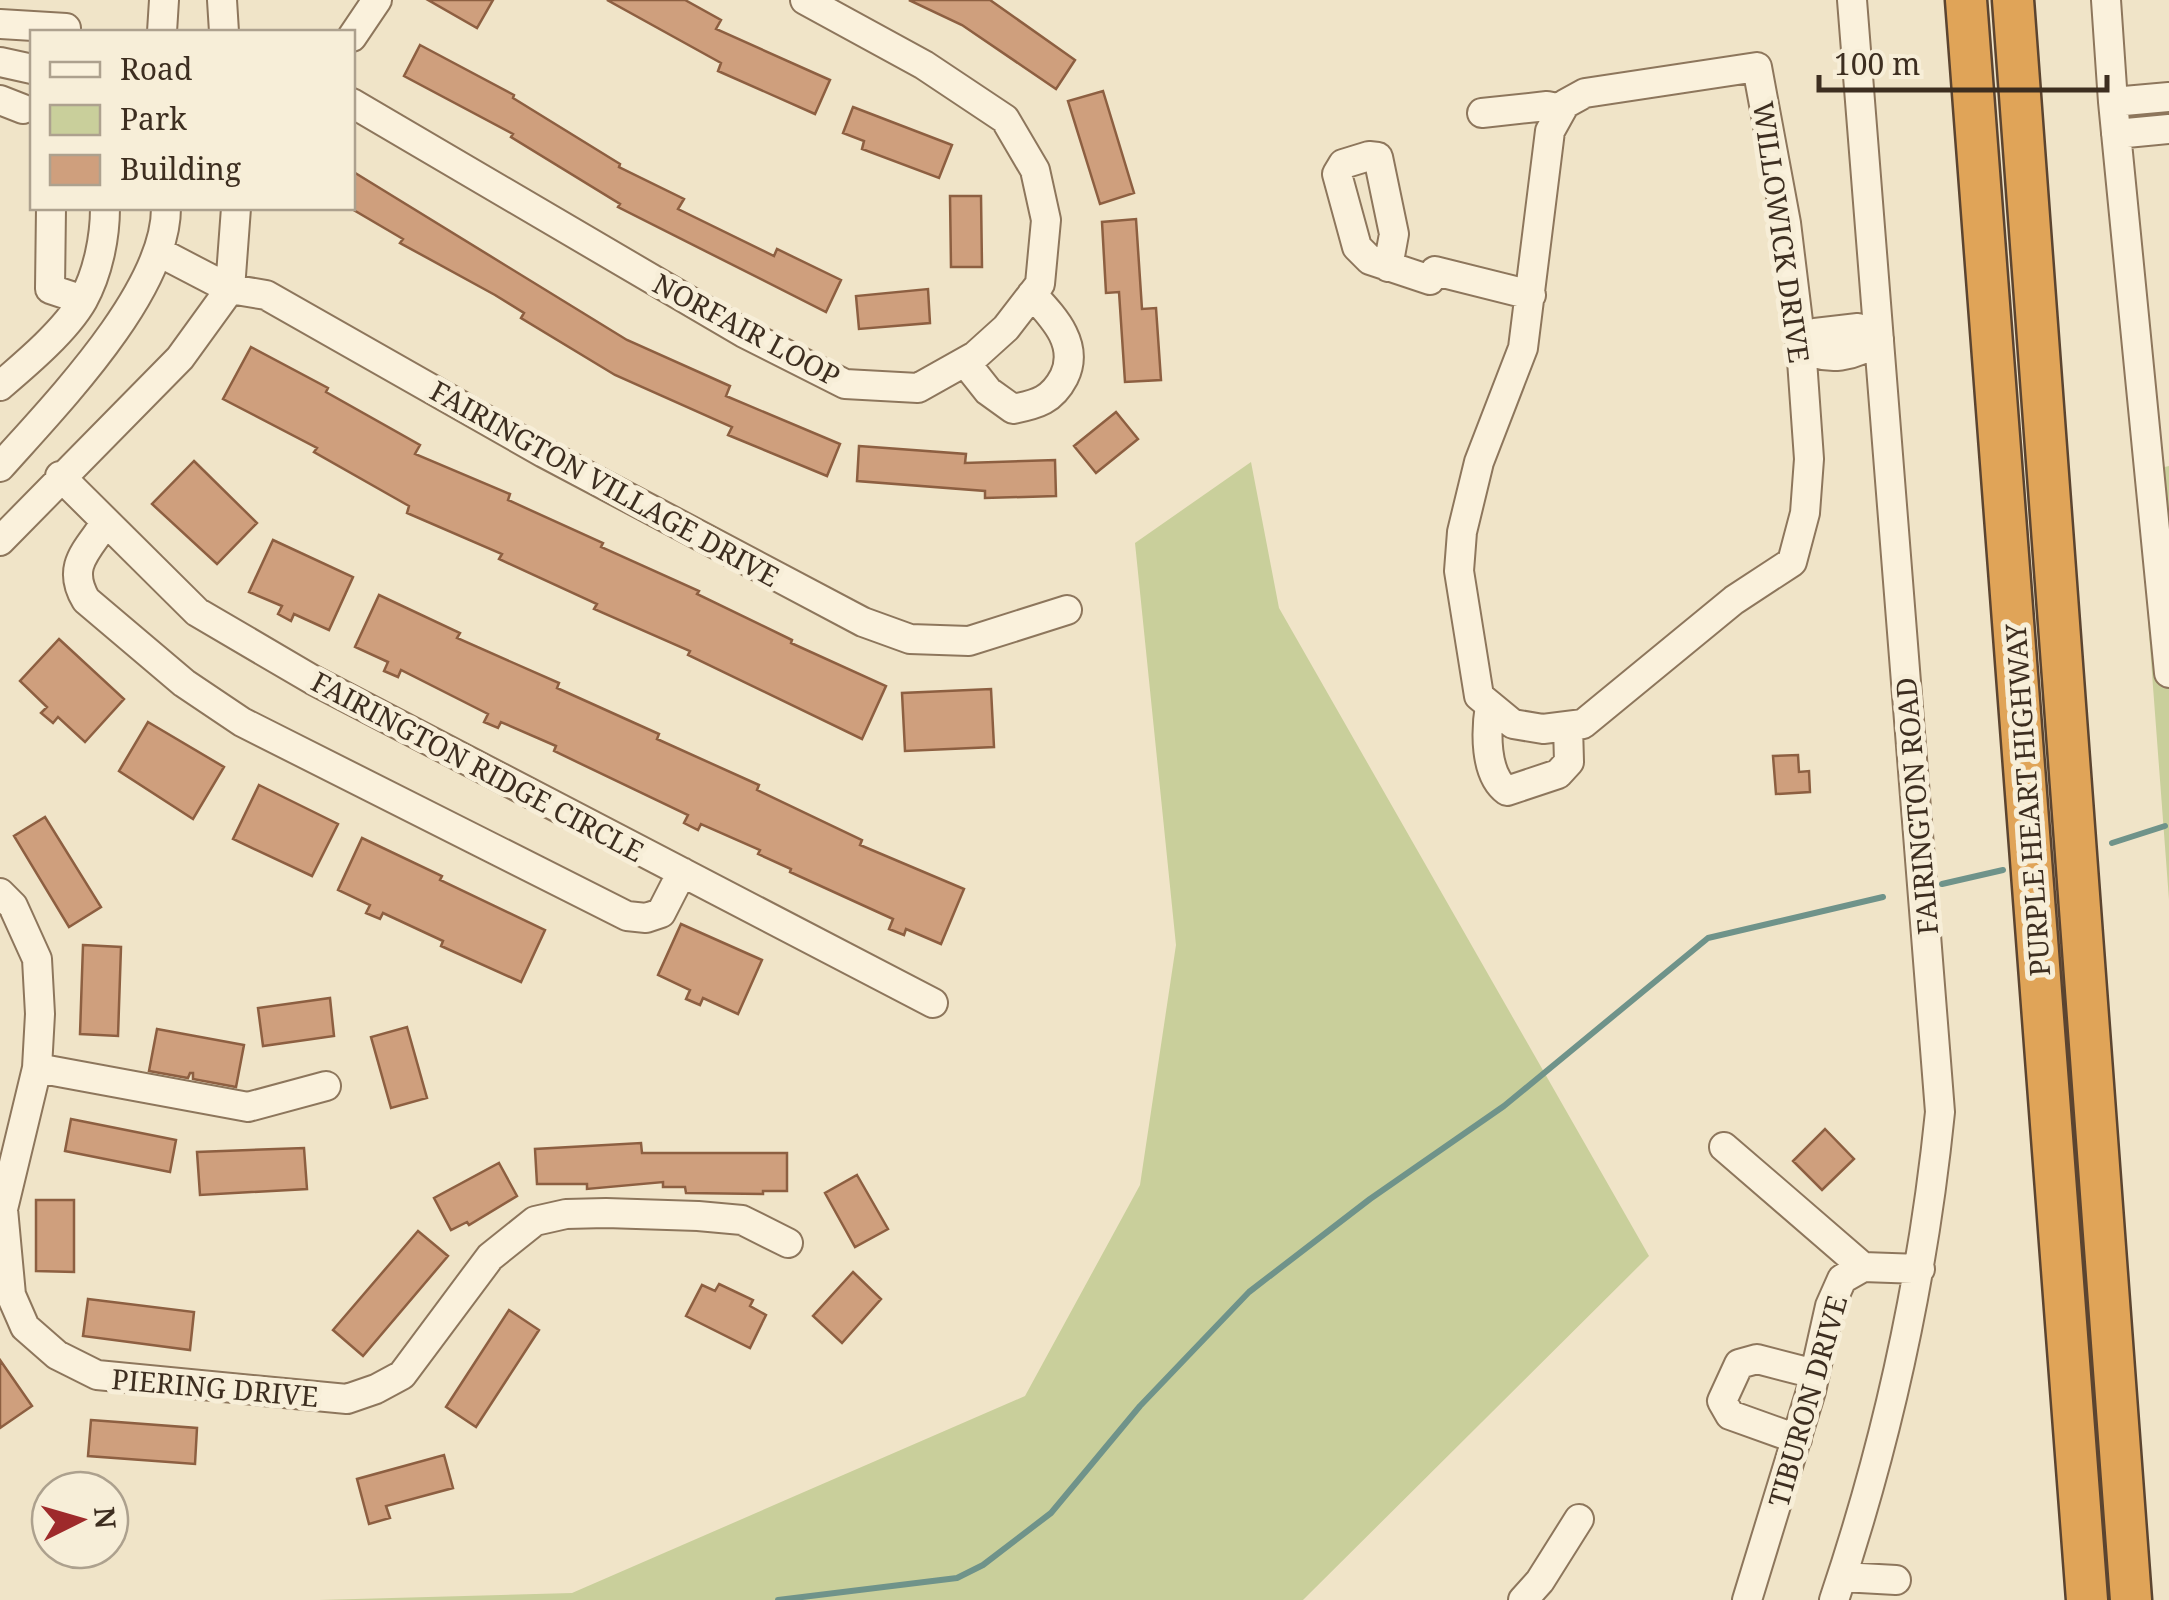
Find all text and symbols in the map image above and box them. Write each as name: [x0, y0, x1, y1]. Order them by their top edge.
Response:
legend: [30, 30, 355, 210]
scale bar: [1819, 30, 2106, 92]
text: 100 m: [1834, 43, 1920, 84]
text: Road: [120, 48, 192, 89]
text: Park: [120, 98, 187, 139]
street label: WILLOWICK DRIVE: [1745, 99, 1819, 365]
text: Building: [120, 148, 241, 189]
street label: NORFAIR LOOP: [647, 264, 847, 394]
street label: FAIRINGTON VILLAGE DRIVE: [424, 371, 786, 595]
street label: PURPLE HEART HIGHWAY: [1996, 622, 2058, 978]
street label: FAIRINGTON RIDGE CIRCLE: [305, 662, 651, 870]
street label: FAIRINGTON ROAD: [1886, 676, 1946, 936]
street label: TIBURON DRIVE: [1759, 1291, 1855, 1511]
street label: PIERING DRIVE: [110, 1359, 320, 1415]
north arrow: [30, 1470, 130, 1570]
text: N: [86, 1505, 126, 1530]

